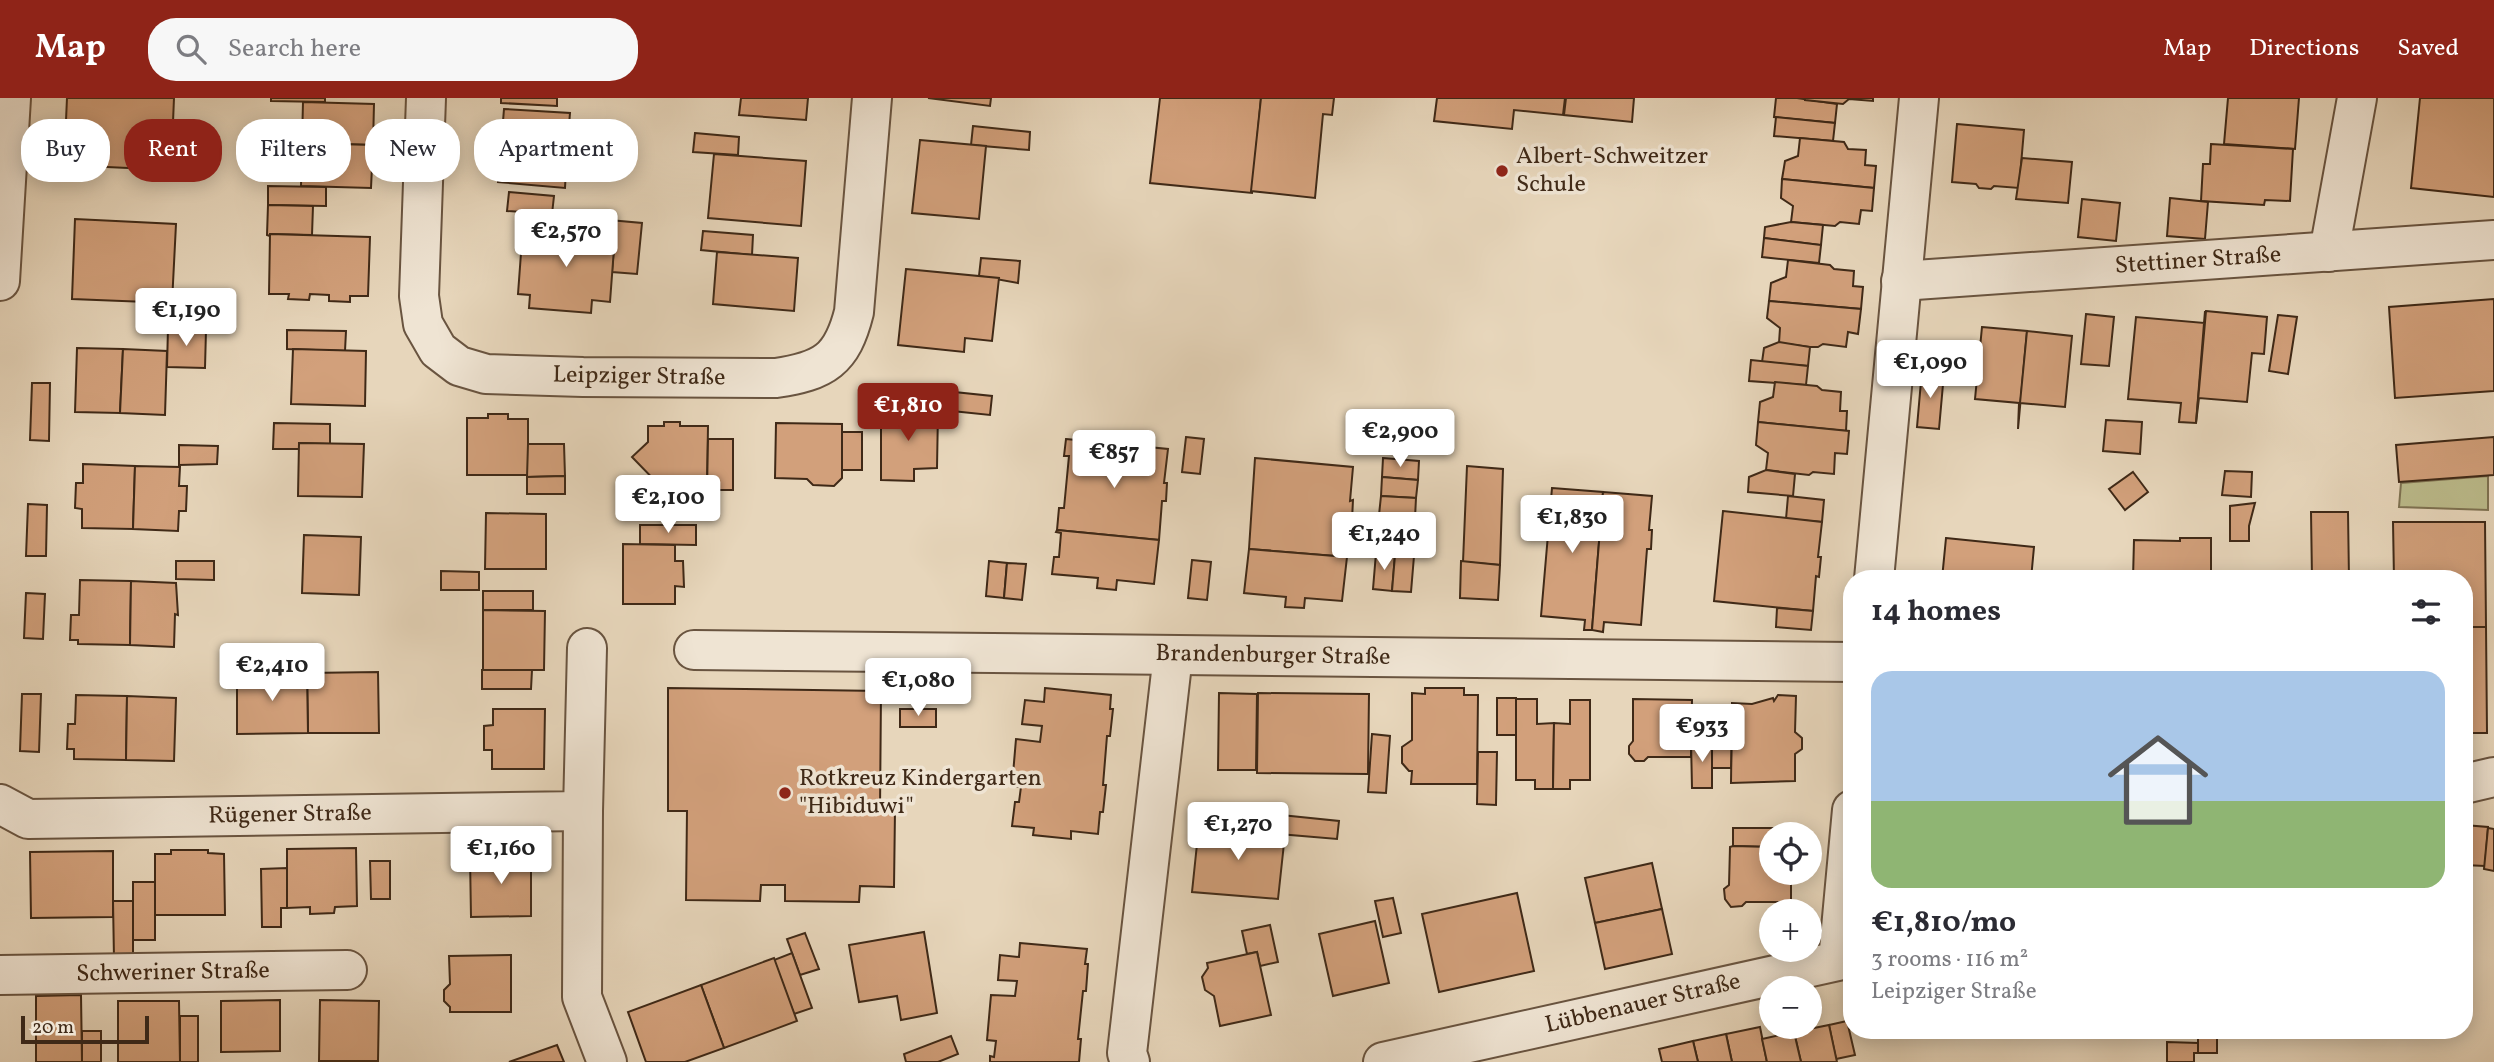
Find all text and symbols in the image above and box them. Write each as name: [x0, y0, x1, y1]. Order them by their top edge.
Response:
search box: [148, 18, 638, 81]
text: Map: [35, 26, 106, 72]
icon: search: [172, 30, 210, 68]
text: Search here: [228, 31, 361, 67]
text: Map: [2163, 32, 2211, 66]
text: Directions: [2249, 32, 2359, 66]
text: Saved: [2397, 32, 2459, 66]
chip: Buy: [21, 119, 110, 182]
chip: Rent: [124, 119, 222, 182]
chip: Filters: [236, 119, 351, 182]
chip: New: [365, 119, 460, 182]
chip: Apartment: [474, 119, 638, 182]
place label: Albert-Schweitzer Schule: [1516, 140, 1708, 202]
marker: Albert-Schweitzer Schule: [1494, 163, 1510, 179]
pin: €2,570: [509, 209, 623, 269]
text: €2,570: [531, 216, 601, 248]
street label: Stettiner Straße: [2114, 238, 2282, 284]
pin: €1,190: [129, 288, 243, 348]
text: €1,190: [151, 295, 221, 327]
pin: €1,090: [1873, 341, 1987, 400]
text: €1,090: [1893, 347, 1967, 379]
street label: Leipziger Straße: [552, 358, 726, 396]
pin: €1,810: [851, 384, 965, 443]
text: €1,810: [874, 390, 942, 422]
pin: €2,900: [1343, 410, 1457, 469]
text: €2,900: [1361, 416, 1439, 448]
pin: €857: [1073, 430, 1155, 490]
text: €857: [1088, 437, 1140, 469]
pin: €2,100: [611, 476, 725, 535]
text: €2,100: [631, 482, 705, 514]
pin: €1,830: [1515, 496, 1629, 555]
text: €1,830: [1537, 502, 1607, 534]
pin: €1,240: [1327, 512, 1441, 572]
text: €1,240: [1348, 519, 1420, 551]
text: 14 homes: [1871, 591, 2001, 633]
icon: filters: [2407, 593, 2445, 631]
street label: Brandenburger Straße: [1155, 637, 1391, 675]
pin: €2,410: [215, 644, 329, 703]
text: €2,410: [236, 650, 308, 682]
pin: €1,080: [861, 658, 975, 718]
text: €1,080: [881, 665, 955, 697]
pin: €933: [1661, 704, 1743, 764]
text: €933: [1676, 711, 1728, 743]
icon: home: [2095, 717, 2221, 843]
place label: Rotkreuz Kindergarten "Hibiduwi": [799, 762, 1042, 824]
marker: Rotkreuz Kindergarten "Hibiduwi": [777, 785, 793, 801]
street label: Rügener Straße: [208, 797, 372, 833]
pin: €1,270: [1181, 802, 1295, 862]
text: €1,270: [1204, 809, 1272, 841]
map controls: [1759, 822, 1822, 1039]
button: locate: [1759, 822, 1822, 885]
pin: €1,160: [444, 826, 558, 886]
text: €1,160: [467, 833, 535, 865]
button: +: [1759, 899, 1822, 962]
text: €1,810/mo: [1871, 902, 2016, 944]
text: 3 rooms · 116 m²: [1871, 944, 2028, 976]
street label: Schweriner Straße: [76, 954, 270, 992]
street label: Lübbenauer Straße: [1542, 965, 1744, 1043]
button: −: [1759, 976, 1822, 1039]
text: Leipziger Straße: [1871, 976, 2037, 1008]
scale bar: [21, 1013, 149, 1045]
text: 20 m: [32, 1015, 74, 1041]

